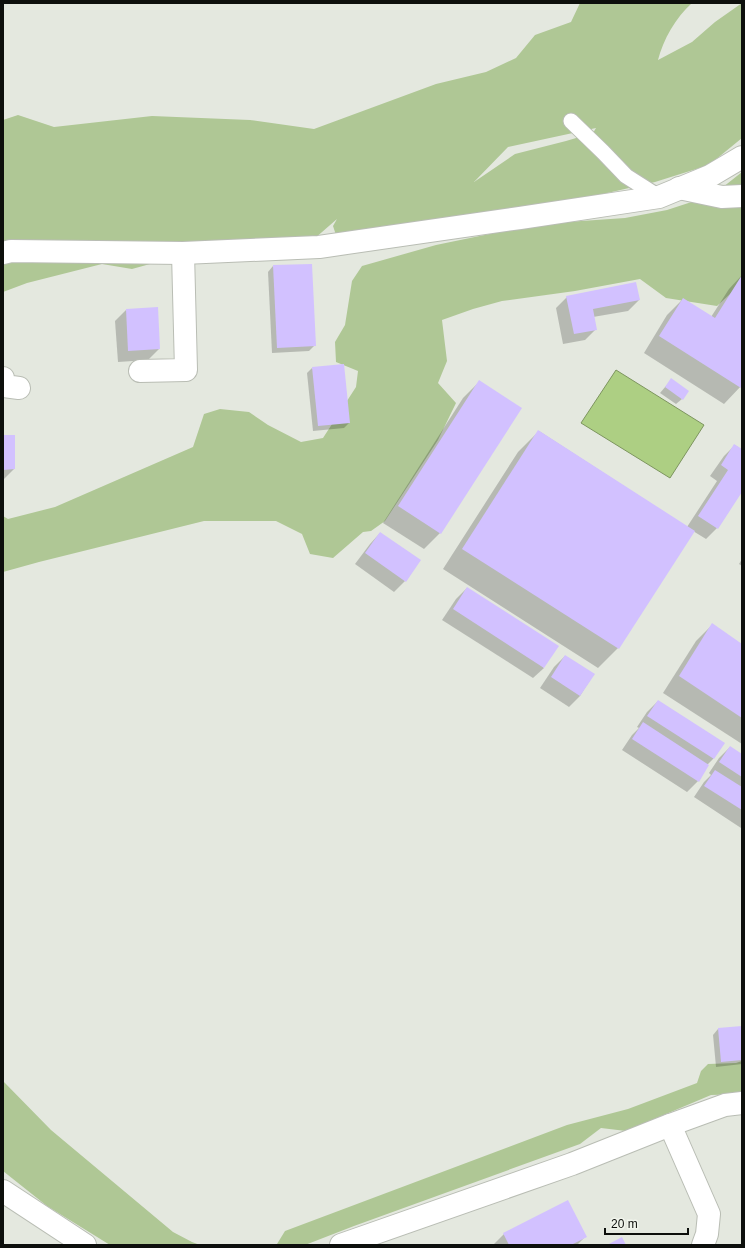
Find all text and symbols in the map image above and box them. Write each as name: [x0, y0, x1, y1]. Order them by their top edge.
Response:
scale bar: [605, 1210, 688, 1236]
text: 20 m: [611, 1217, 638, 1231]

